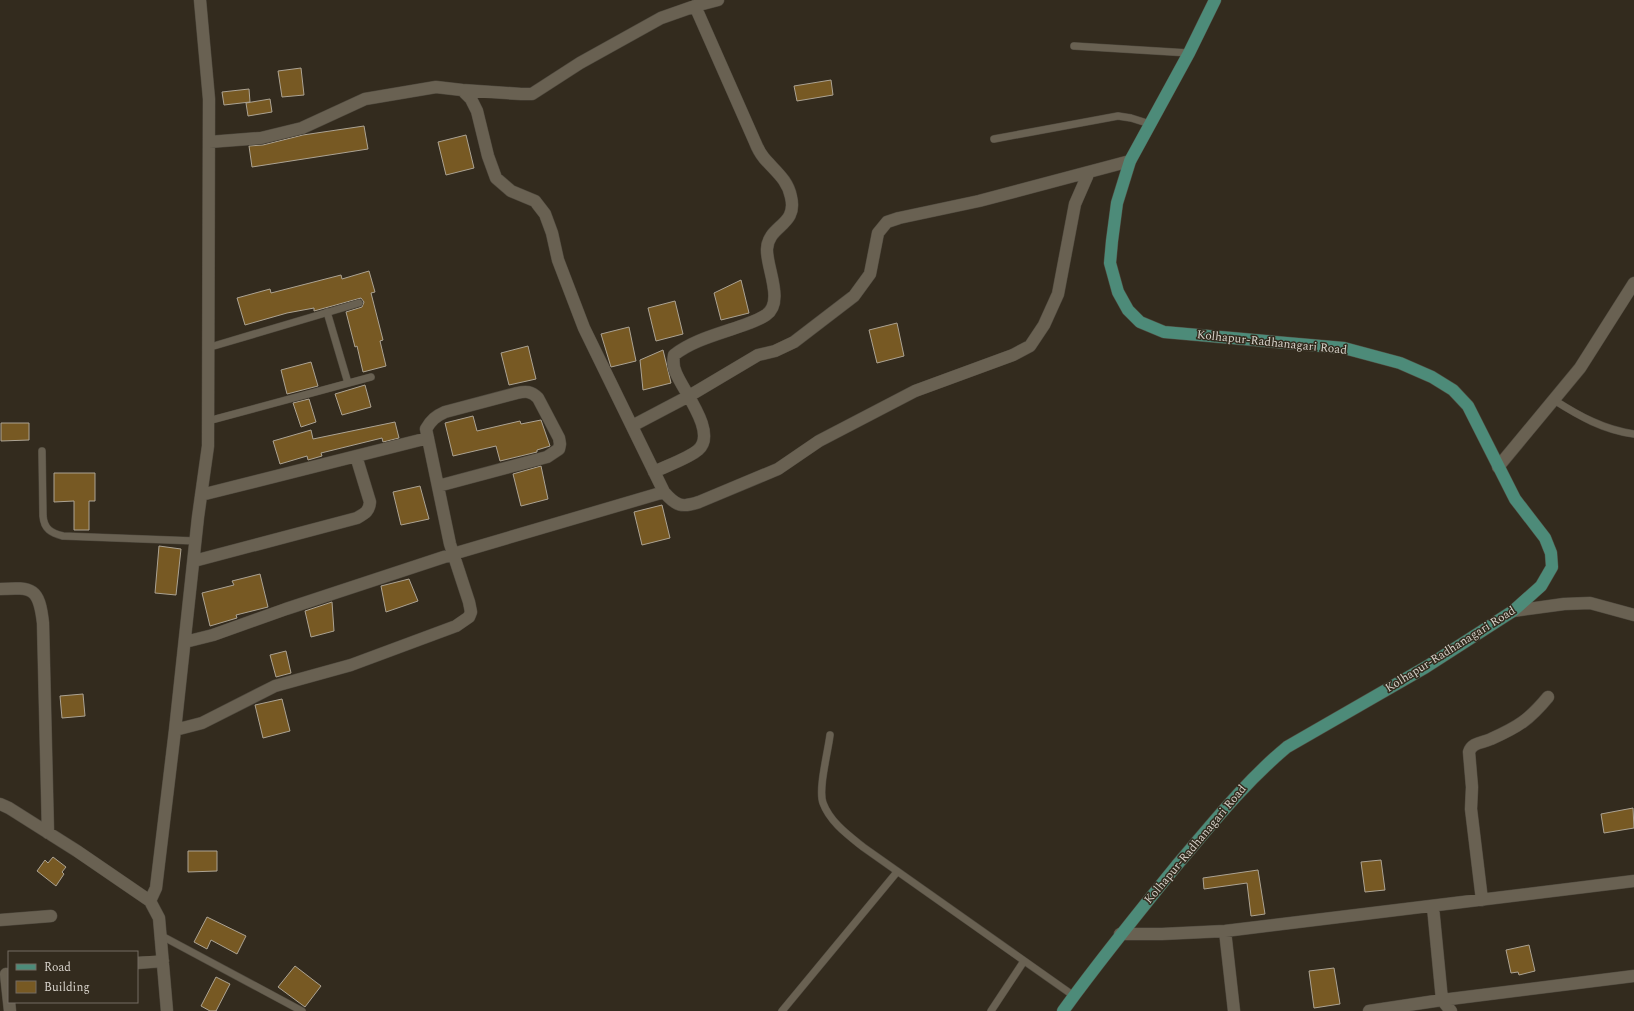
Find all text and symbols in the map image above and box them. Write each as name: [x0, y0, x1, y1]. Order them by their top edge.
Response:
street label: Kolhapur-Radhanagari Road: [1196, 325, 1348, 360]
street label: Kolhapur-Radhanagari Road: [1381, 601, 1520, 697]
street label: Kolhapur-Radhanagari Road: [1140, 780, 1251, 908]
legend: [8, 951, 138, 1003]
text: Road: [44, 958, 71, 977]
text: Building: [44, 978, 90, 997]

